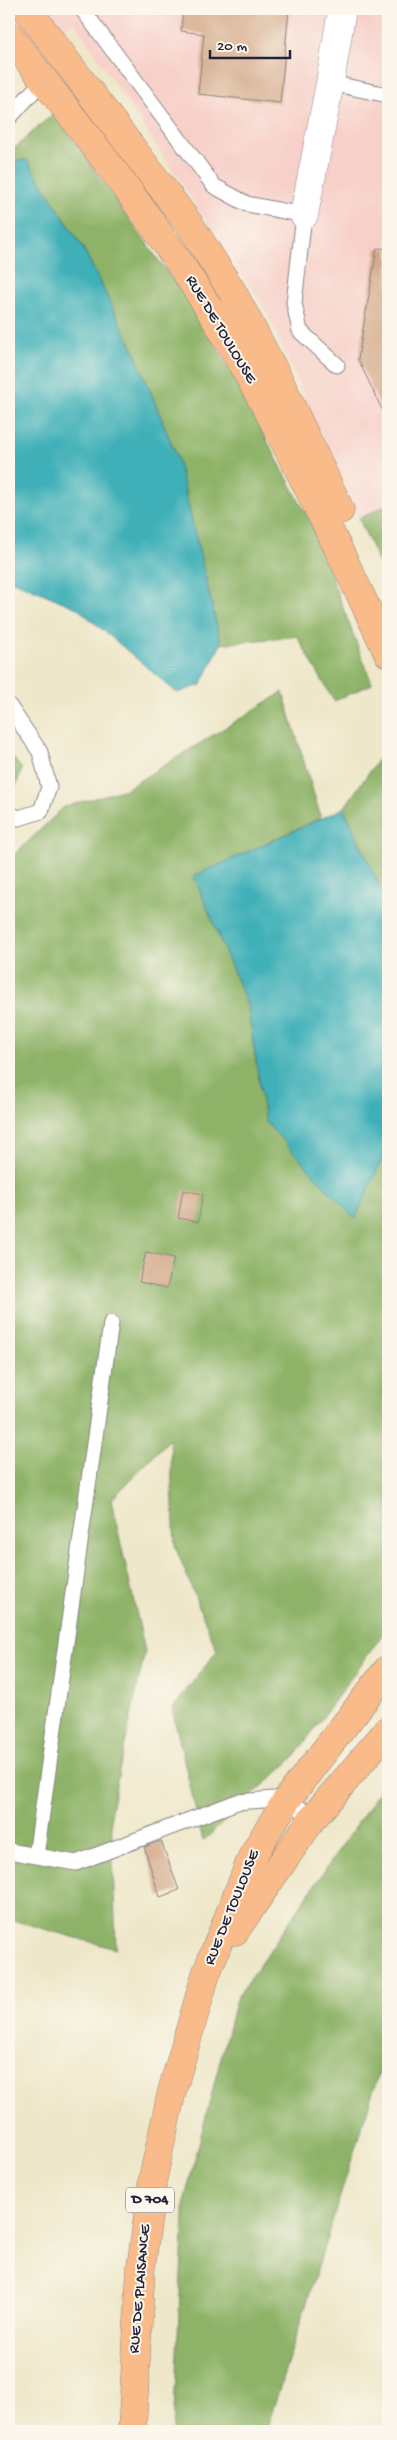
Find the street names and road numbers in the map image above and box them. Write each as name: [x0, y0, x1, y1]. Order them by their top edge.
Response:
street label: RUE DE TOULOUSE: [180, 273, 260, 388]
street label: RUE DE TOULOUSE: [201, 1847, 265, 1968]
road number: D 704: [126, 2188, 174, 2212]
street label: RUE DE PLAISANCE: [126, 2223, 156, 2354]

